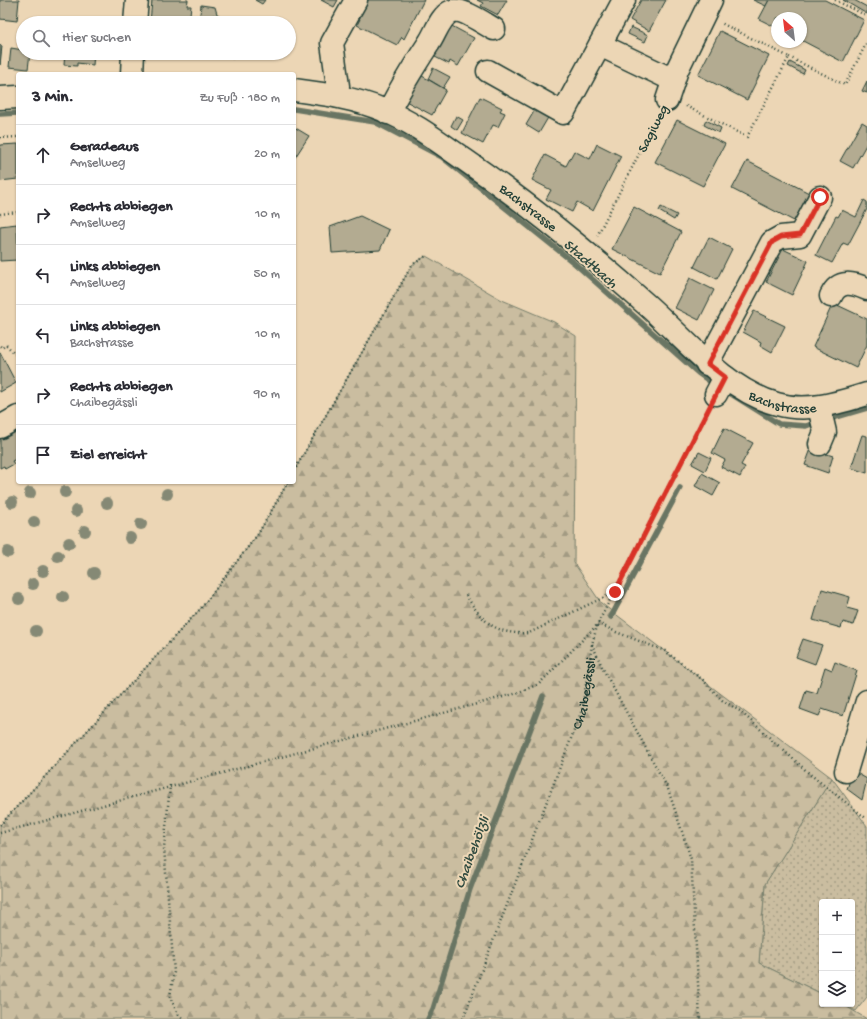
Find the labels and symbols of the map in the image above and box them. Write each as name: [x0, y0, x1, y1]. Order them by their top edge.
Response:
north arrow: [771, 12, 807, 48]
street label: Sagiweg: [635, 102, 673, 156]
street label: Bachstrasse: [494, 181, 560, 237]
route start: [811, 188, 829, 206]
water label: Stadtbach: [559, 236, 621, 293]
street label: Bachstrasse: [744, 387, 818, 419]
route end: [606, 583, 624, 601]
street label: Chaibegässli: [569, 656, 601, 732]
water label: Chaibehölzli: [451, 812, 495, 891]

